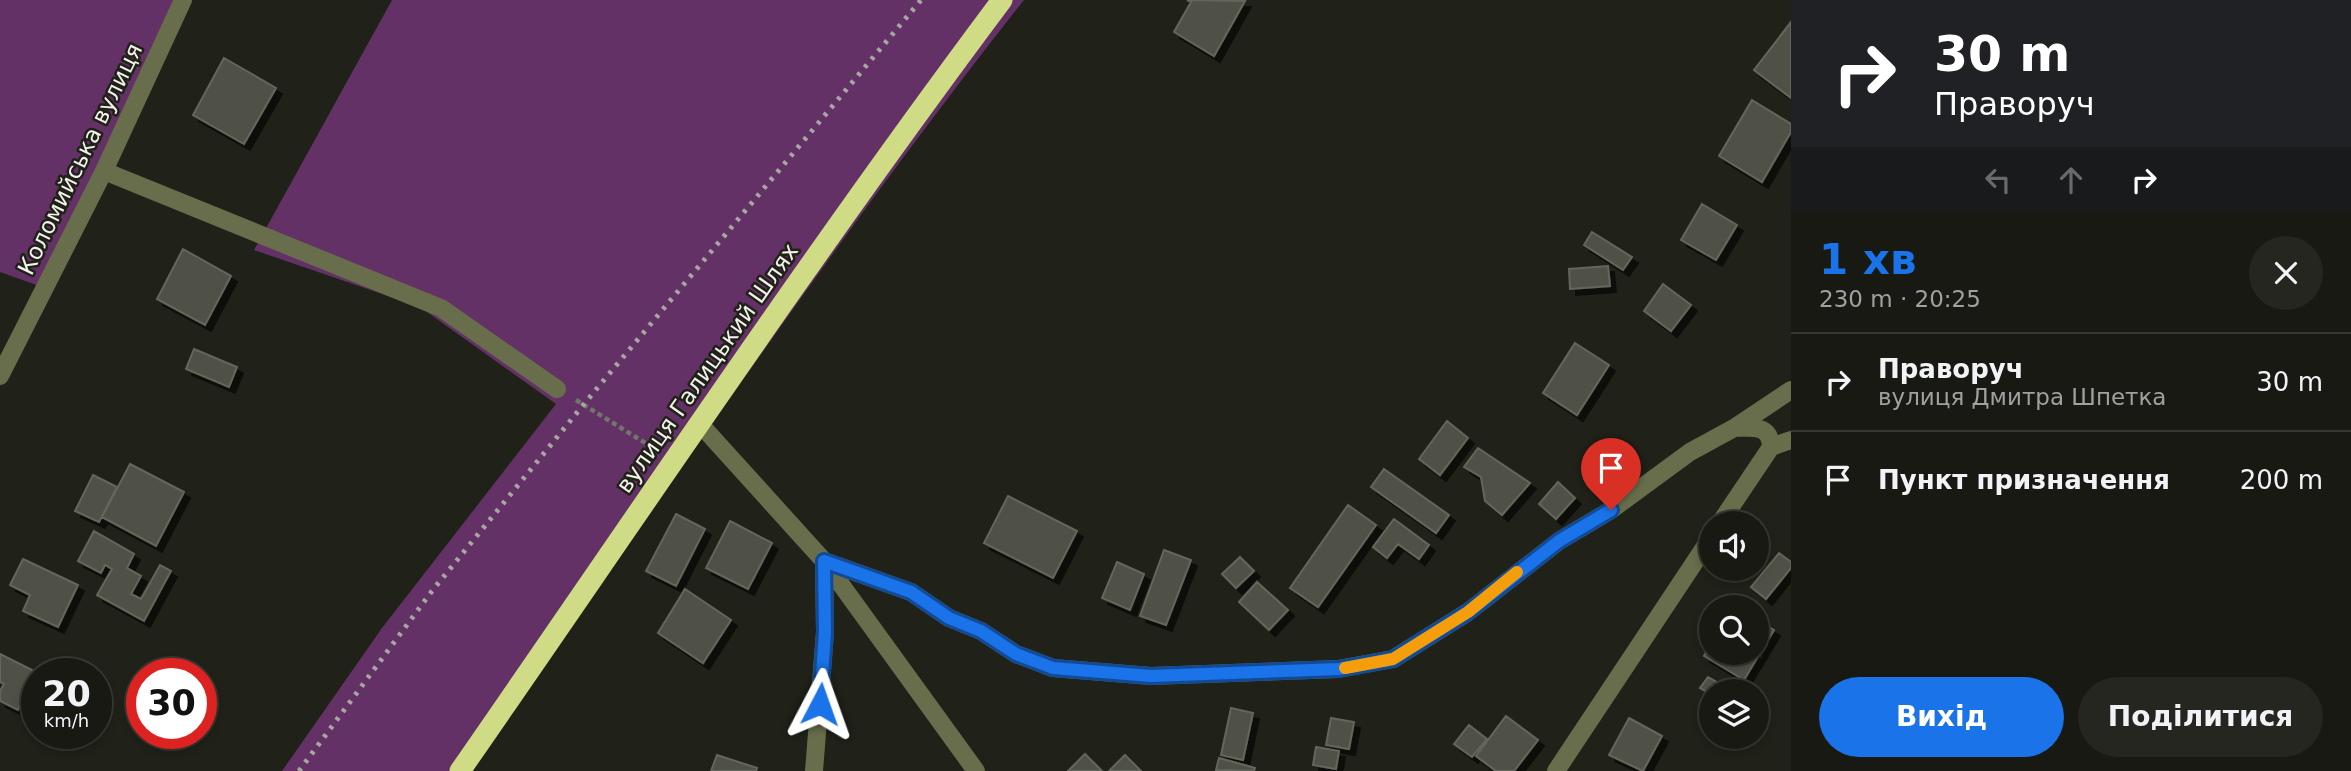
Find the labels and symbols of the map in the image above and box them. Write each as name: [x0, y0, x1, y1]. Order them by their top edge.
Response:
street label: Коломийська вулиця: [13, 39, 147, 279]
street label: вулиця Галицький Шлях: [611, 238, 803, 498]
pin: [1581, 438, 1641, 510]
speed limit sign: 30: [126, 658, 217, 749]
position arrow: [783, 667, 857, 741]

